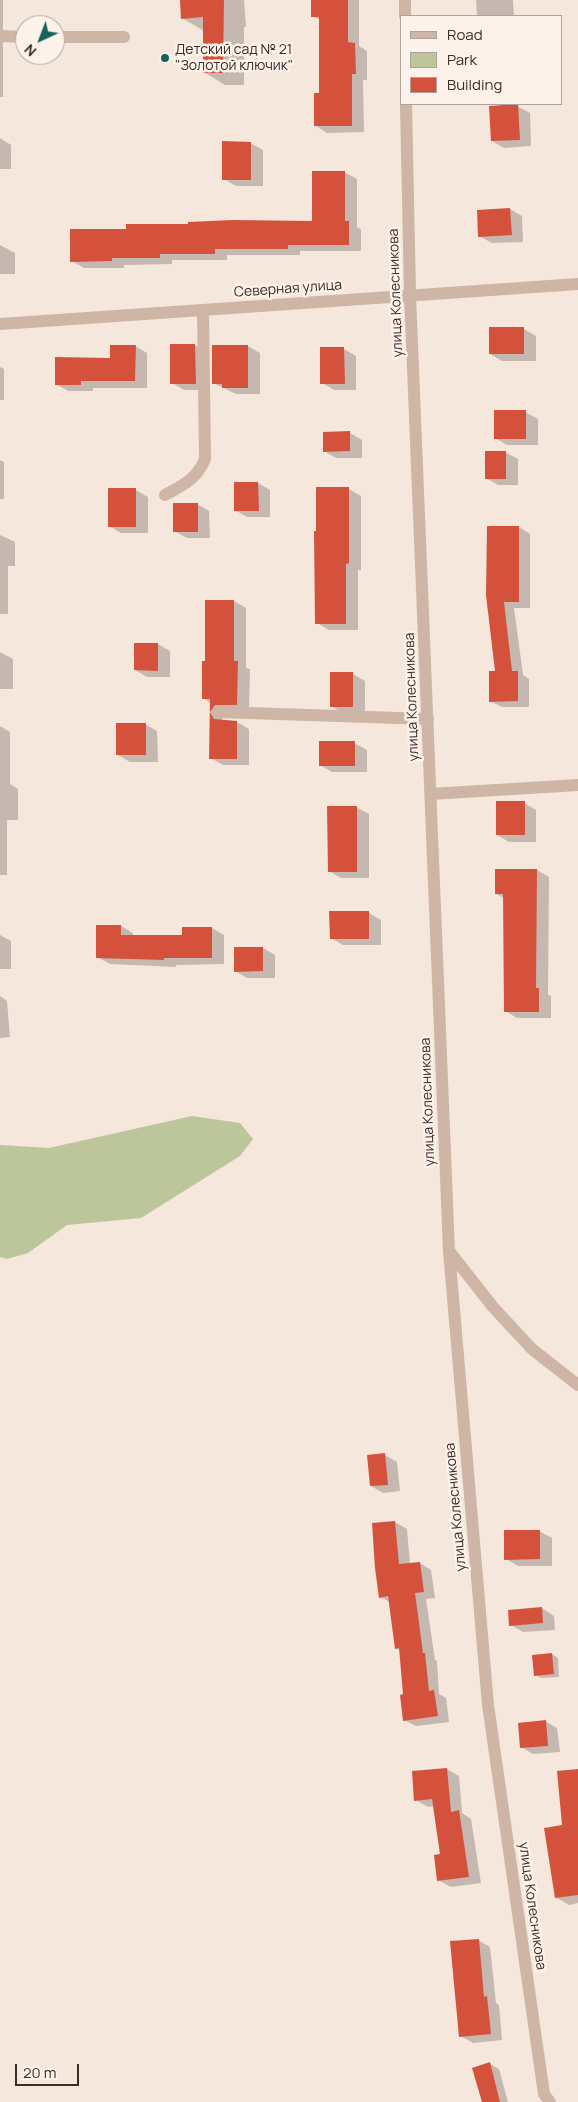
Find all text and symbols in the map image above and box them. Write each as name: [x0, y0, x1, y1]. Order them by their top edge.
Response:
north arrow: [15, 15, 65, 65]
legend: [400, 15, 563, 105]
text: Road: [447, 24, 483, 45]
text: N: [20, 40, 40, 61]
place label: Детский сад № 21 "Золотой ключик": [175, 42, 293, 74]
text: Park: [447, 49, 477, 70]
marker: Детский сад № 21 "Золотой ключик": [159, 52, 171, 64]
text: Building: [447, 74, 502, 95]
street label: улица Колесникова: [385, 228, 407, 358]
street label: Северная улица: [233, 277, 343, 301]
street label: улица Колесникова: [401, 632, 423, 762]
street label: улица Колесникова: [417, 1037, 439, 1167]
street label: улица Колесникова: [442, 1442, 470, 1572]
street label: улица Колесникова: [515, 1841, 549, 1971]
scale bar: [18, 2054, 81, 2086]
text: 20 m: [23, 2062, 56, 2083]

